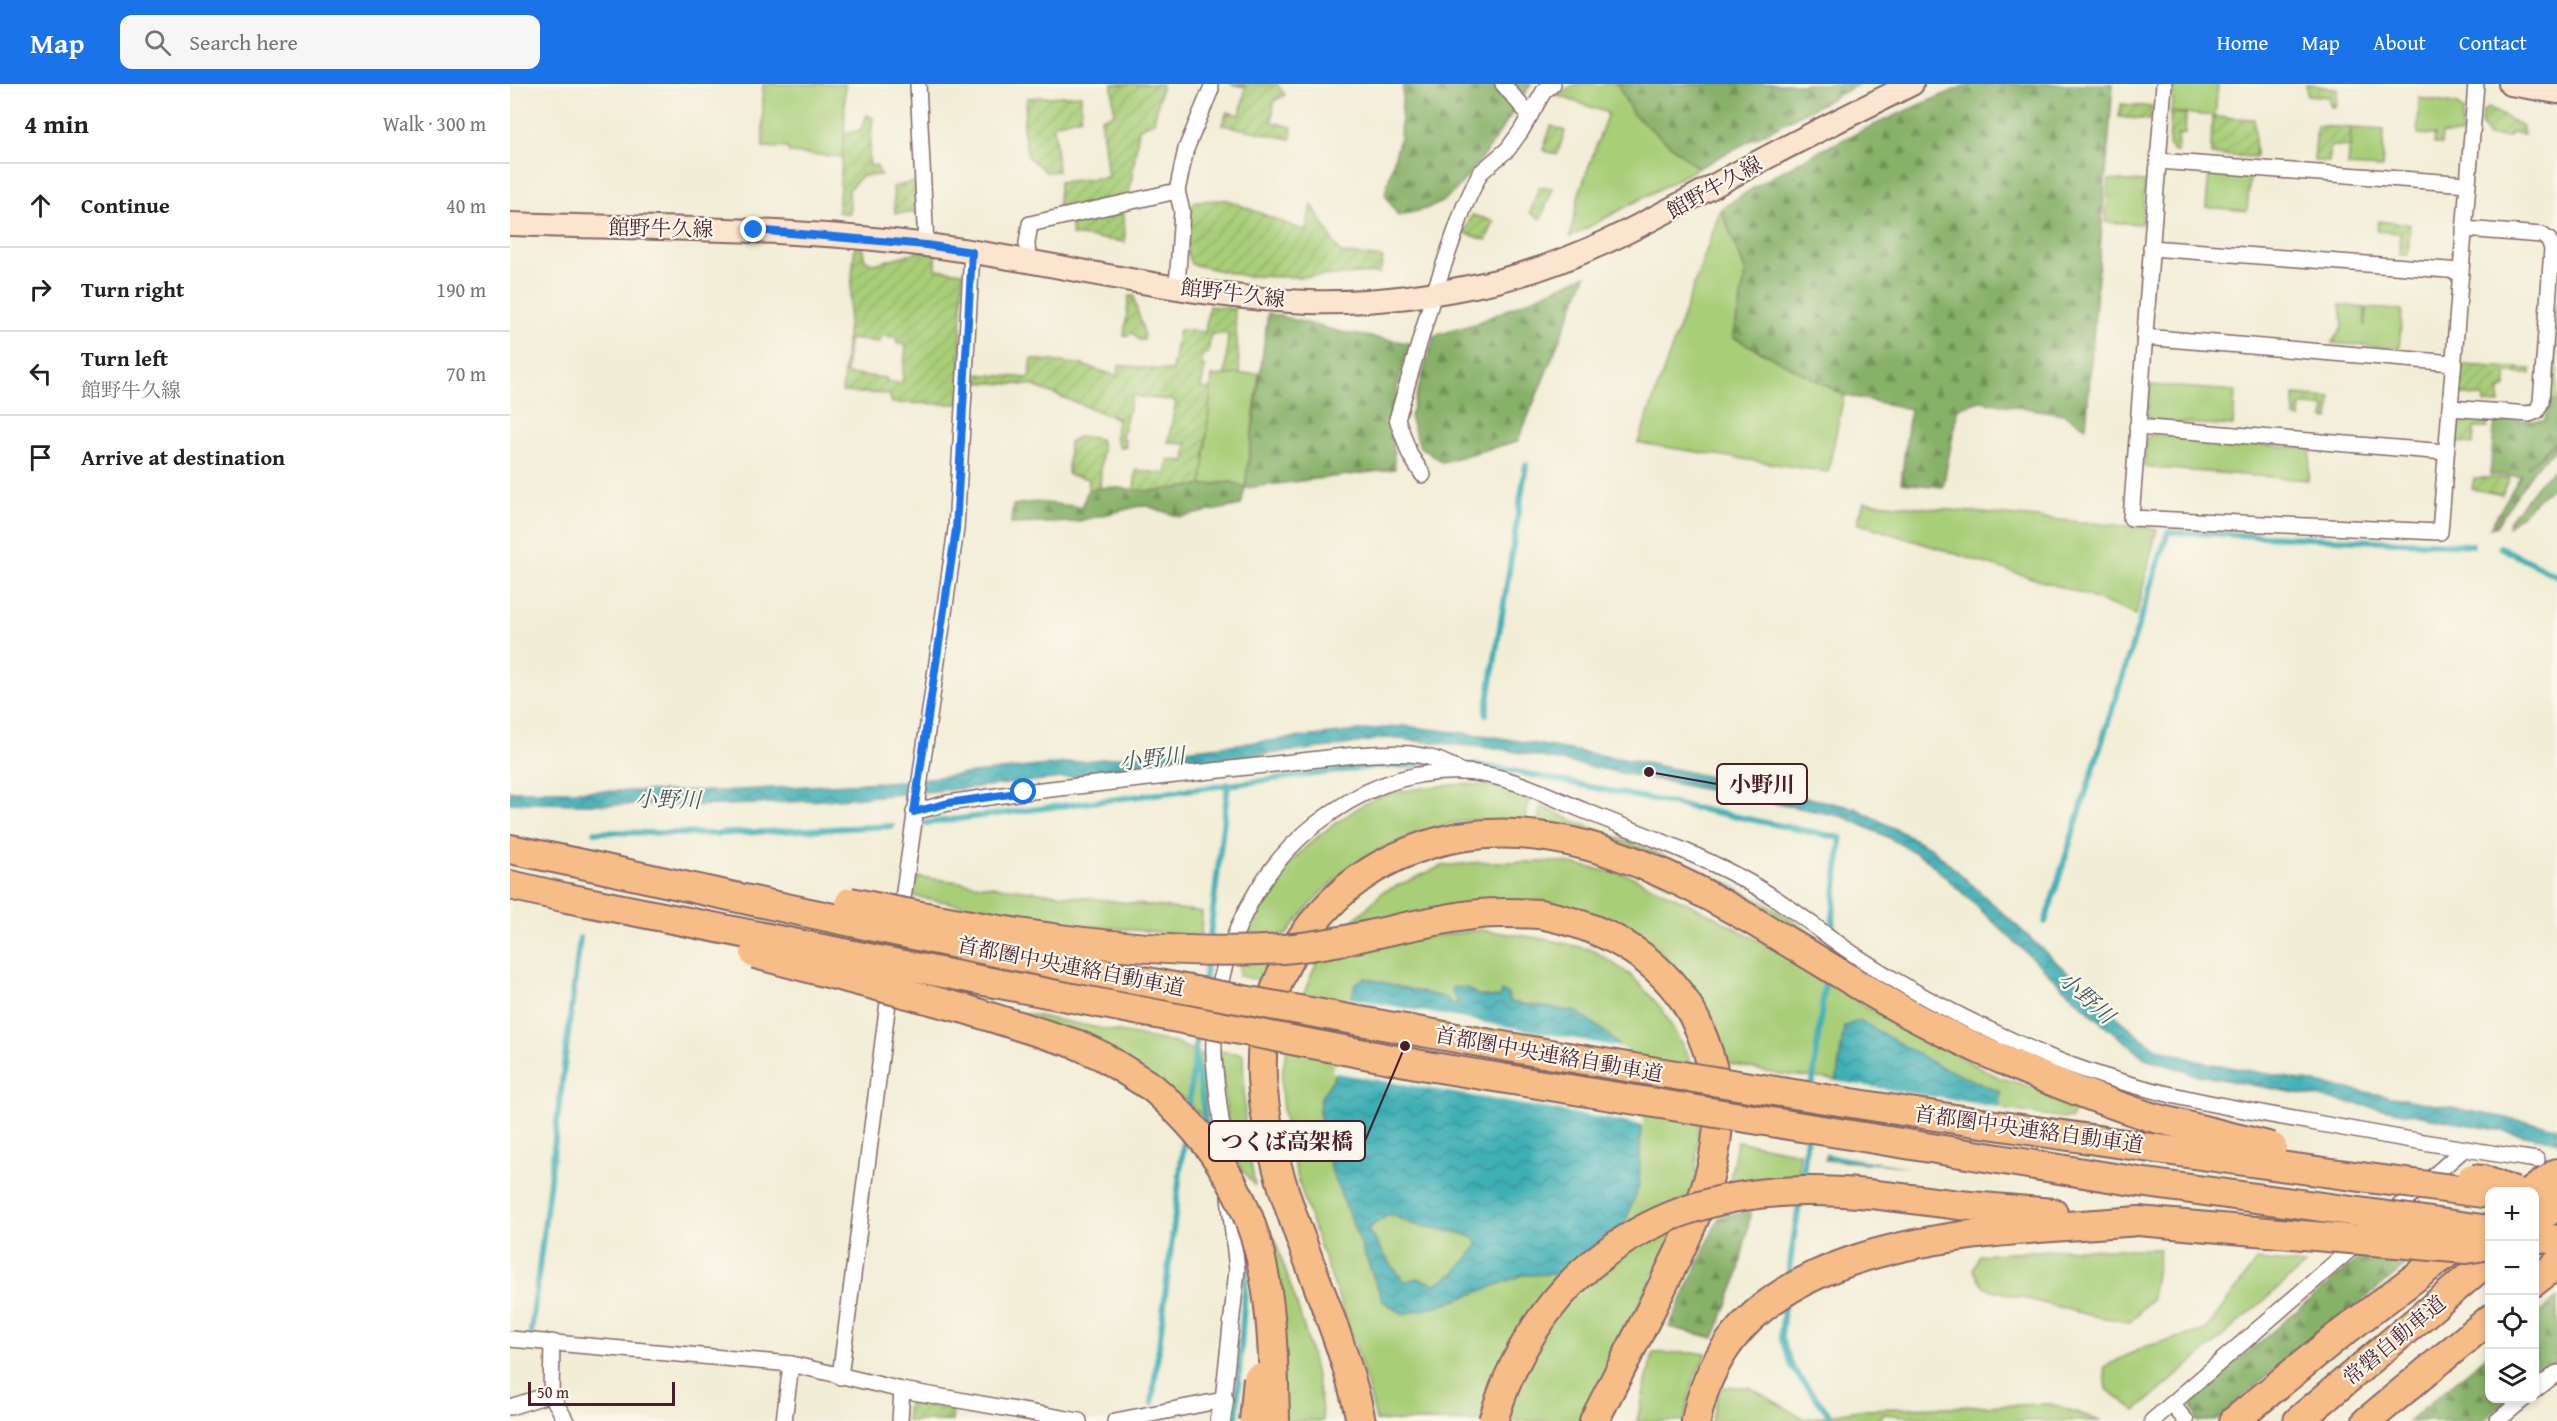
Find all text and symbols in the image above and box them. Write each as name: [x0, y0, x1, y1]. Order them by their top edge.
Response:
search box: [120, 15, 540, 69]
text: Map: [30, 22, 84, 63]
icon: search: [141, 26, 174, 59]
text: Search here: [189, 26, 298, 58]
text: Home: [2217, 27, 2268, 58]
text: Map: [2301, 27, 2340, 58]
text: About: [2373, 27, 2426, 58]
text: Contact: [2459, 27, 2527, 58]
text: 4 min: [24, 104, 89, 143]
text: Walk · 300 m: [383, 109, 486, 138]
street label: 館野牛久線: [1661, 148, 1767, 226]
icon: ahead: [24, 189, 57, 222]
text: Continue: [81, 189, 170, 221]
text: 40 m: [446, 191, 486, 220]
street label: 館野牛久線: [608, 212, 714, 244]
route end: [740, 216, 766, 242]
street label: 館野牛久線: [1179, 271, 1287, 315]
icon: right: [24, 273, 57, 306]
text: Turn right: [81, 273, 184, 305]
text: 190 m: [436, 275, 486, 304]
text: Turn left: [81, 342, 168, 374]
icon: left: [24, 357, 57, 390]
text: 70 m: [446, 359, 486, 388]
text: 館野牛久線: [81, 375, 181, 404]
icon: arrive: [24, 441, 57, 474]
text: Arrive at destination: [81, 441, 285, 473]
water label: 小野川: [1118, 738, 1188, 777]
callout: 小野川: [1717, 764, 1807, 804]
text: 小野川: [1729, 768, 1795, 800]
route start: [1010, 778, 1036, 804]
water label: 小野川: [635, 782, 703, 816]
street label: 首都圏中央連絡自動車道: [955, 929, 1187, 1003]
water label: 小野川: [2052, 963, 2124, 1032]
street label: 首都圏中央連絡自動車道: [1433, 1019, 1665, 1089]
street label: 首都圏中央連絡自動車道: [1912, 1098, 2146, 1160]
callout: つくば高架橋: [1209, 1121, 1365, 1161]
text: つくば高架橋: [1221, 1125, 1353, 1157]
map controls: [2485, 1187, 2539, 1403]
button: +: [2485, 1187, 2539, 1241]
button: −: [2485, 1241, 2539, 1295]
street label: 常磐自動車道: [2336, 1288, 2452, 1392]
button: locate: [2485, 1295, 2539, 1349]
button: layers: [2485, 1349, 2539, 1403]
scale bar: [528, 1379, 675, 1406]
text: 50 m: [537, 1380, 569, 1404]

